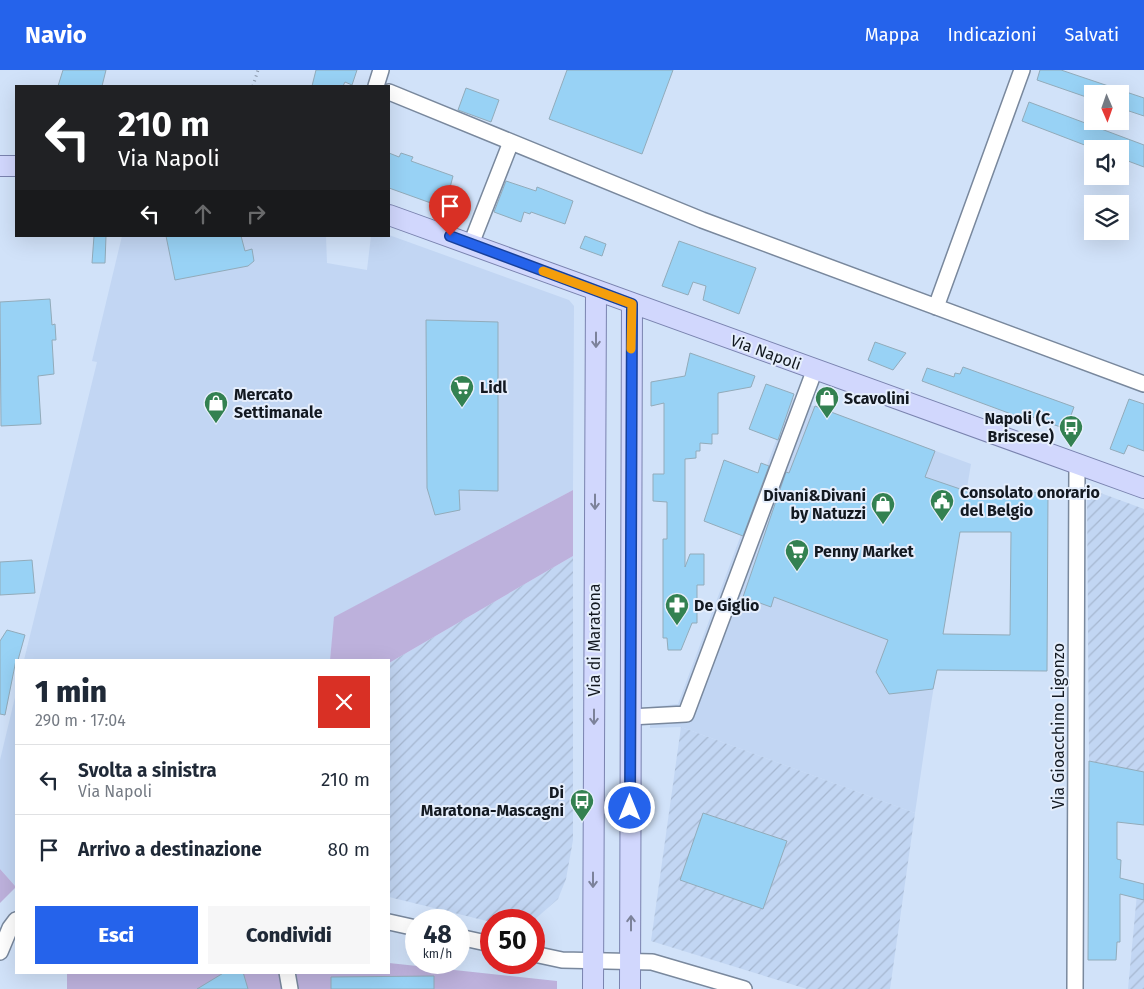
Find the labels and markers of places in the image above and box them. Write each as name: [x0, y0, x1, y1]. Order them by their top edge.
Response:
pin: [429, 185, 471, 236]
supermarket icon: Lidl: [449, 374, 475, 408]
place label: Lidl: [480, 378, 507, 397]
place label: Mercato Settimanale: [234, 385, 323, 422]
shop icon: Scavolini: [814, 385, 840, 419]
place label: Scavolini: [844, 389, 910, 408]
shop icon: Mercato Settimanale: [203, 390, 229, 424]
place label: Napoli (C. Briscese): [984, 409, 1054, 446]
bus stop icon: Napoli (C. Briscese): [1058, 414, 1084, 448]
place label: Consolato onorario del Belgio: [960, 483, 1100, 520]
place label: Divani&Divani by Natuzzi: [763, 486, 866, 523]
public building icon: Consolato onorario del Belgio: [929, 488, 955, 522]
shop icon: Divani&Divani by Natuzzi: [870, 491, 896, 525]
supermarket icon: Penny Market: [784, 538, 810, 572]
place label: Penny Market: [814, 542, 915, 561]
pharmacy icon: De Giglio: [664, 592, 690, 626]
place label: De Giglio: [694, 596, 759, 615]
place label: Di Maratona-Mascagni: [421, 783, 564, 820]
bus stop icon: Di Maratona-Mascagni: [569, 788, 595, 822]

